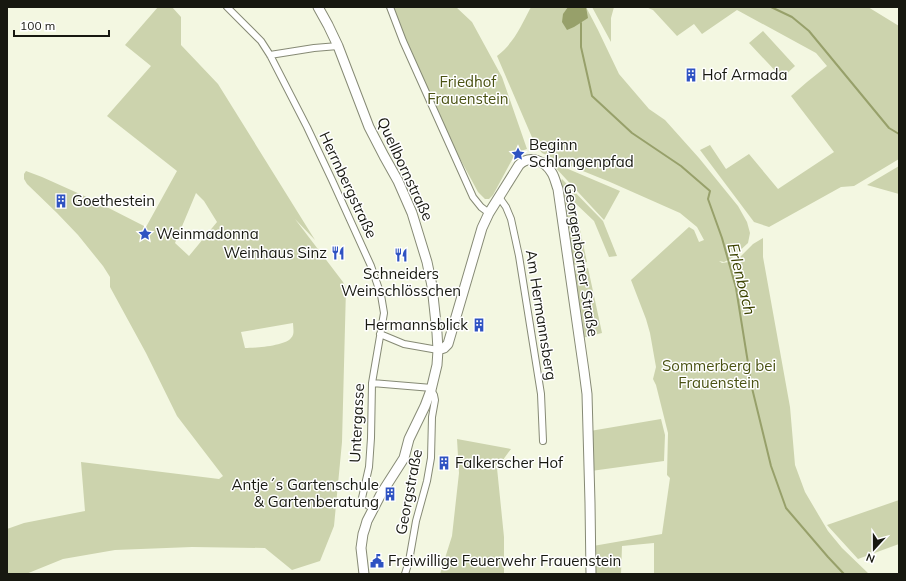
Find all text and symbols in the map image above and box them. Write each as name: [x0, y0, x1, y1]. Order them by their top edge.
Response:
scale bar: [14, 12, 109, 38]
text: 100 m: [20, 18, 55, 33]
place label: Hof Armada: [702, 65, 788, 84]
building icon: Hof Armada: [683, 67, 699, 83]
park label: Friedhof Frauenstein: [427, 72, 509, 108]
street label: Quellbornstraße: [373, 114, 438, 224]
street label: Herrnbergstraße: [315, 128, 381, 241]
place label: Beginn Schlangenpfad: [529, 135, 634, 171]
place icon: Beginn Schlangenpfad: [510, 146, 526, 162]
street label: Georgenborner Straße: [560, 182, 603, 338]
place label: Goethestein: [72, 191, 155, 210]
building icon: Goethestein: [53, 193, 69, 209]
place label: Weinmadonna: [156, 224, 259, 243]
place icon: Weinmadonna: [137, 226, 153, 242]
water label: Erlenbach: [723, 241, 761, 317]
place label: Weinhaus Sinz: [223, 243, 327, 262]
restaurant icon: Weinhaus Sinz: [330, 245, 346, 261]
restaurant icon: Schneiders Weinschlösschen: [393, 247, 409, 263]
street label: Am Hermannsberg: [522, 248, 561, 382]
place label: Schneiders Weinschlösschen: [341, 264, 461, 300]
place label: Hermannsblick: [364, 315, 468, 334]
building icon: Hermannsblick: [471, 317, 487, 333]
park label: Sommerberg bei Frauenstein: [662, 356, 776, 392]
street label: Untergasse: [345, 383, 368, 463]
street label: Georgstraße: [391, 448, 426, 536]
place label: Falkerscher Hof: [455, 453, 564, 472]
building icon: Falkerscher Hof: [436, 455, 452, 471]
place label: Antje´s Gartenschule & Gartenberatung: [231, 475, 379, 511]
building icon: Antje´s Gartenschule & Gartenberatung: [382, 486, 398, 502]
north arrow: [854, 529, 894, 569]
text: N: [864, 550, 877, 566]
place label: Freiwillige Feuerwehr Frauenstein: [388, 551, 621, 570]
public building icon: Freiwillige Feuerwehr Frauenstein: [369, 553, 385, 569]

